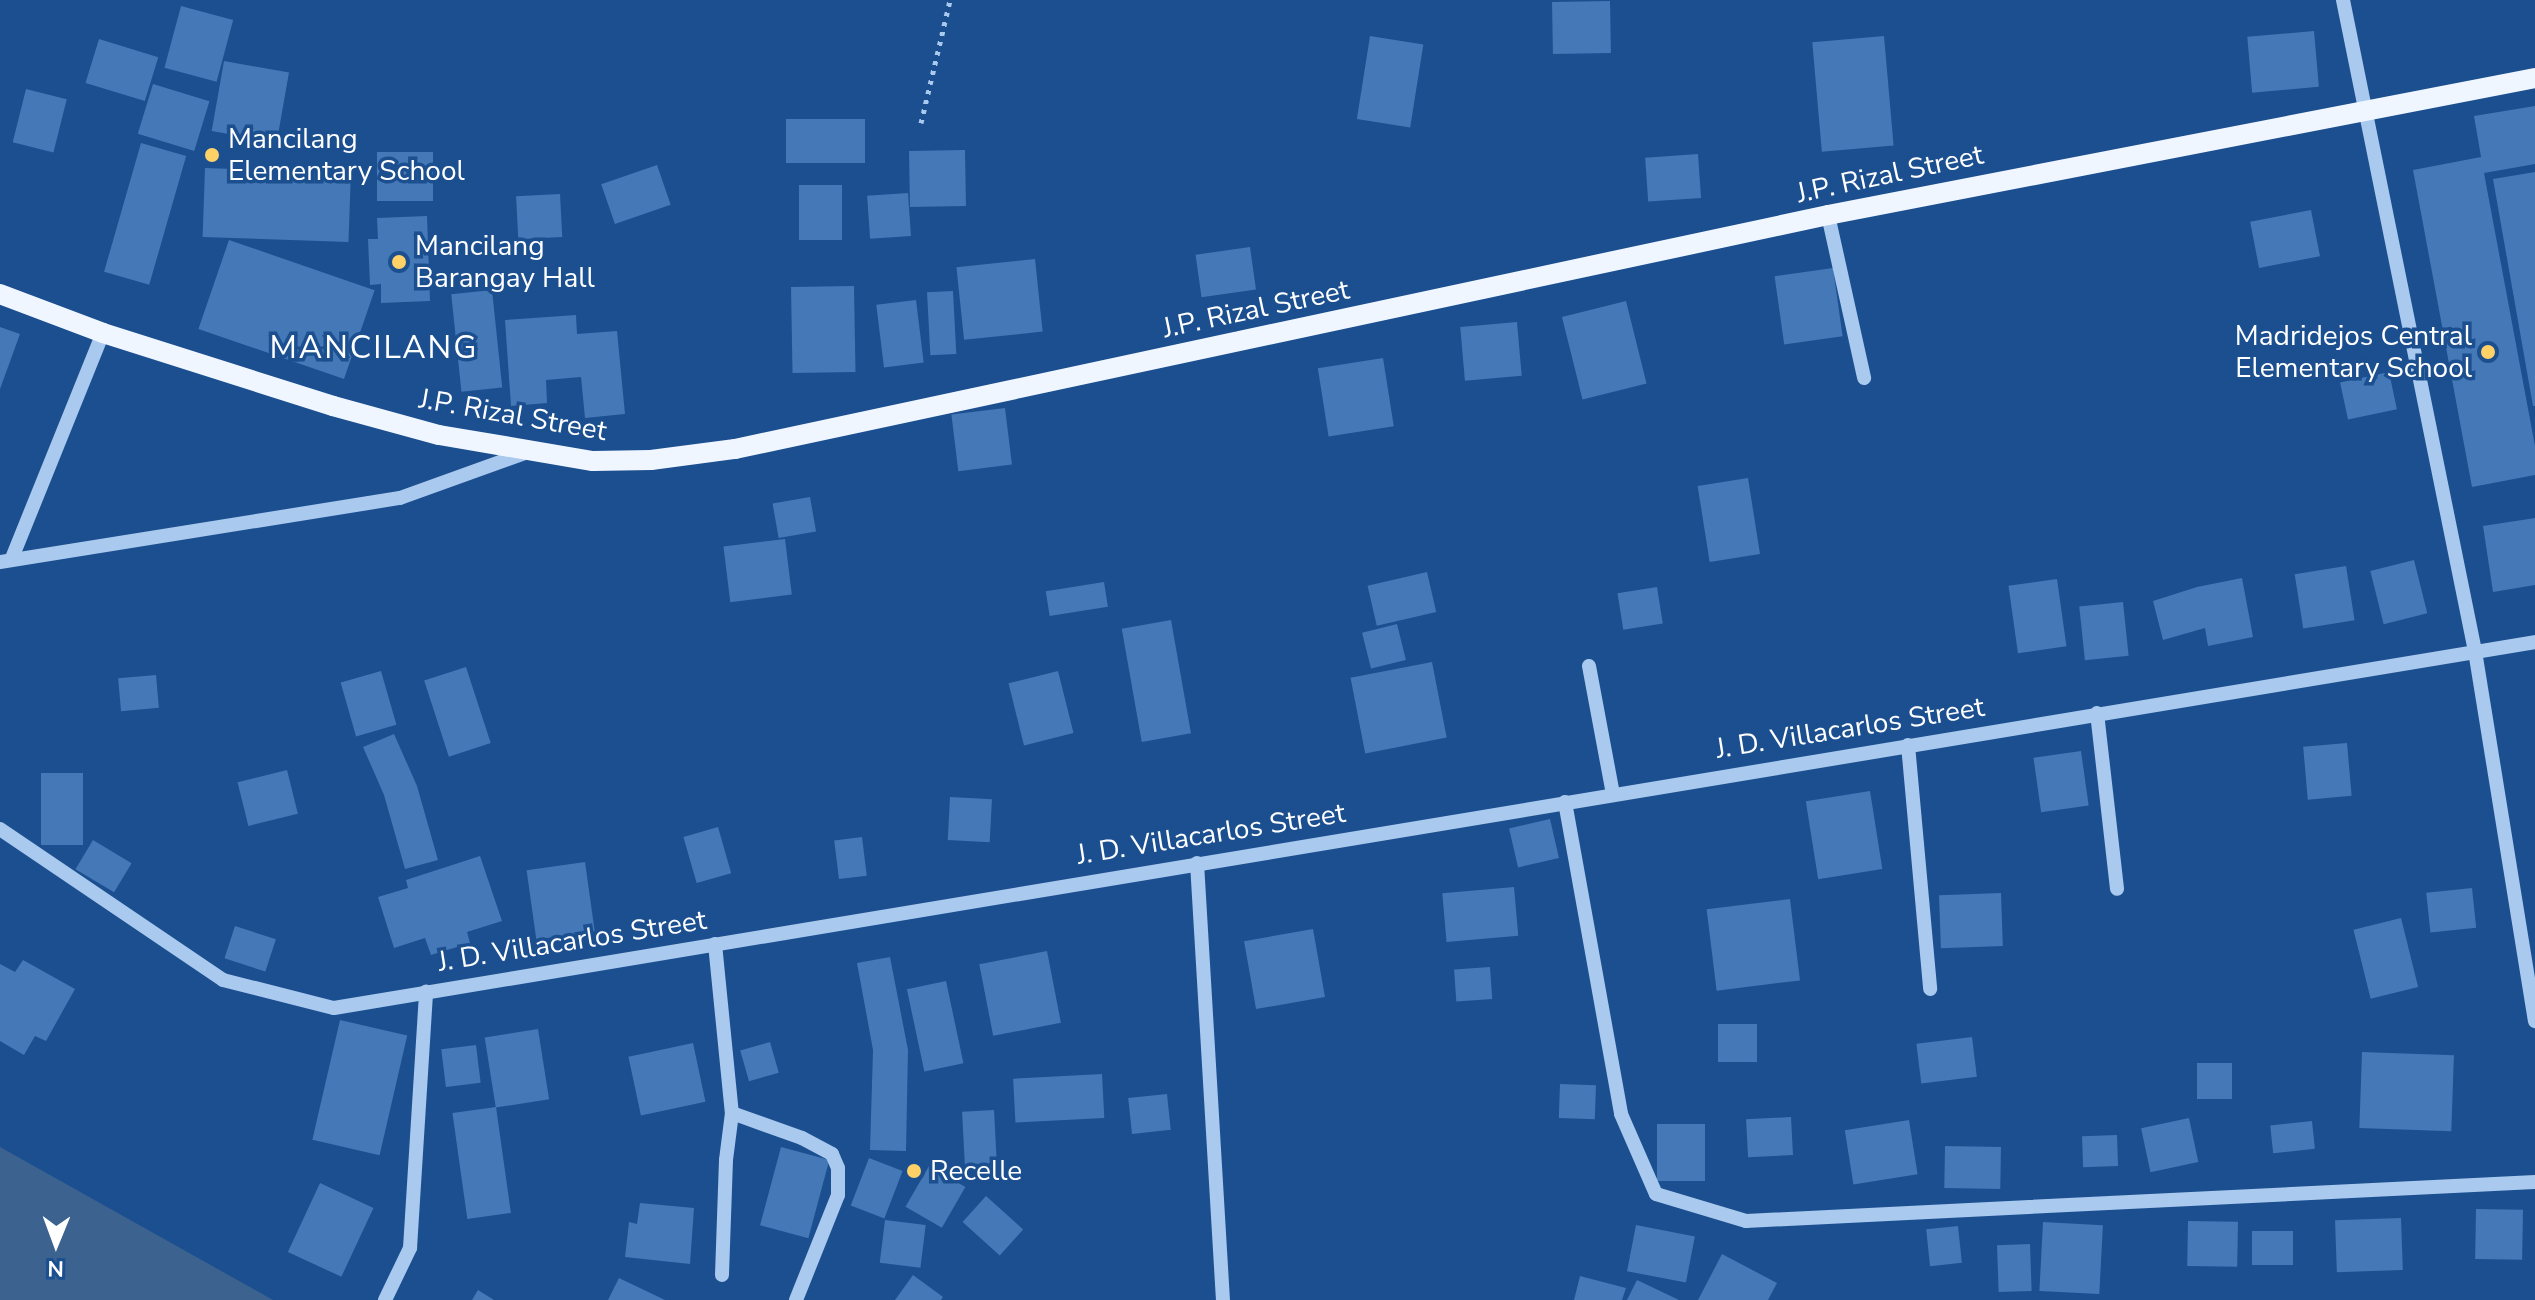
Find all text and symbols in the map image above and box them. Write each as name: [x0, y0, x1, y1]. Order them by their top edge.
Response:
place label: Mancilang Elementary School: [228, 122, 465, 188]
street label: J.P. Rizal Street: [1794, 138, 1986, 210]
marker: Mancilang Elementary School: [203, 146, 221, 164]
place label: Mancilang Barangay Hall: [415, 229, 595, 295]
marker: Mancilang Barangay Hall: [390, 253, 408, 271]
street label: J.P. Rizal Street: [1160, 273, 1352, 345]
place label: Madridejos Central Elementary School: [2235, 319, 2472, 385]
district label: MANCILANG: [269, 329, 479, 367]
marker: Madridejos Central Elementary School: [2479, 343, 2497, 361]
street label: J.P. Rizal Street: [417, 382, 609, 448]
street label: J. D. Villacarlos Street: [1713, 690, 1987, 766]
street label: J. D. Villacarlos Street: [1074, 796, 1348, 872]
street label: J. D. Villacarlos Street: [435, 903, 709, 979]
place label: Recelle: [930, 1154, 1022, 1188]
marker: Recelle: [905, 1162, 923, 1180]
north arrow: [16, 1204, 96, 1284]
text: N: [47, 1253, 64, 1283]

